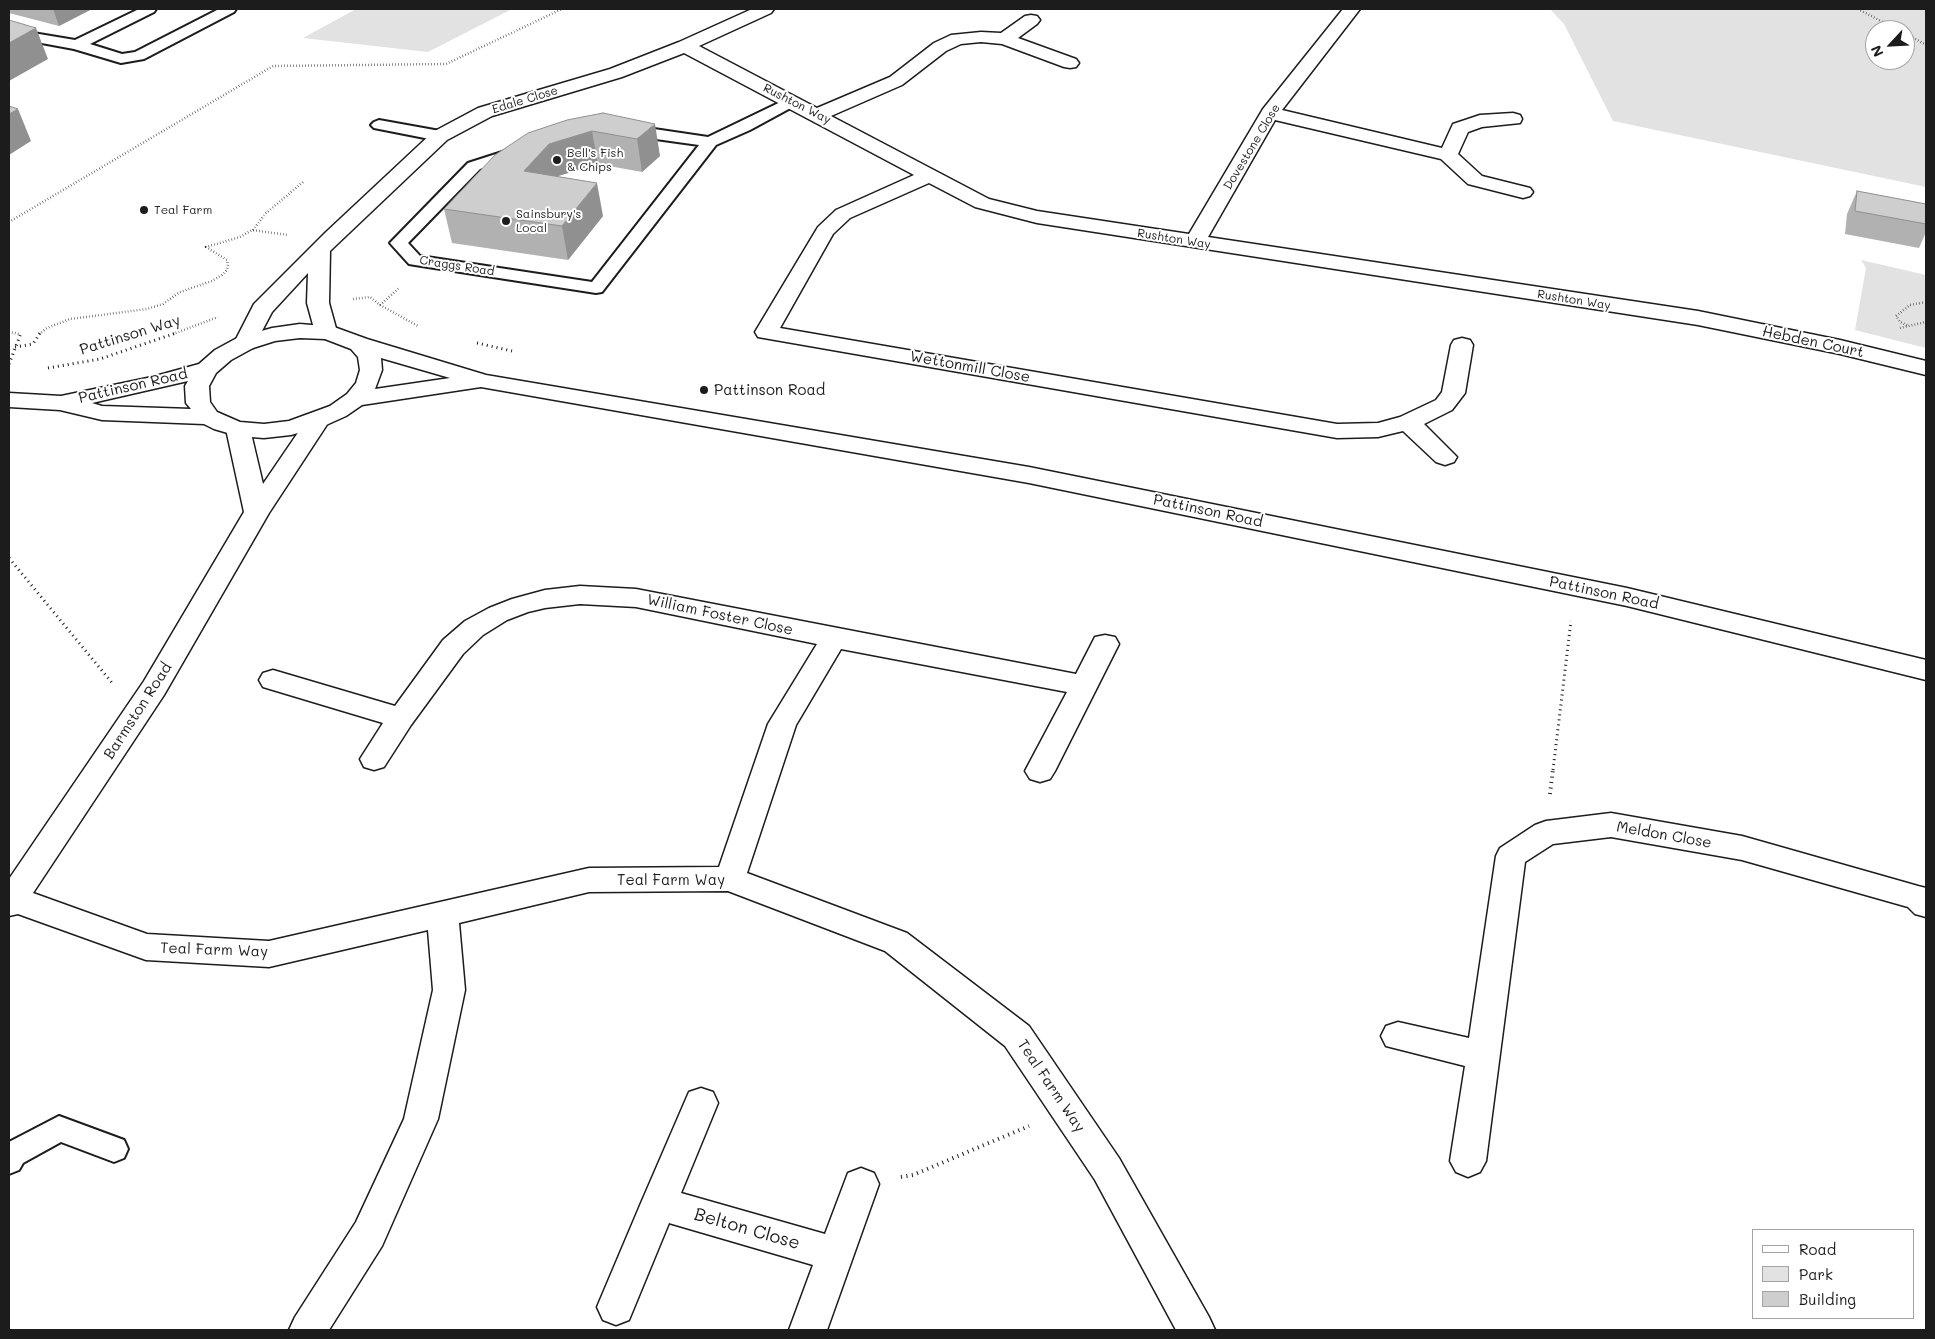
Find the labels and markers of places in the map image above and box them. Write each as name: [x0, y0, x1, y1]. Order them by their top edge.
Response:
place label: Bell's Fish & Chips: [567, 146, 623, 174]
marker: Bell's Fish & Chips: [551, 154, 563, 166]
place label: Teal Farm: [154, 203, 212, 217]
marker: Teal Farm: [138, 204, 150, 216]
place label: Sainsbury's Local: [516, 207, 581, 235]
marker: Sainsbury's Local: [500, 215, 512, 227]
place label: Pattinson Road: [714, 381, 825, 399]
marker: Pattinson Road: [698, 384, 710, 396]

